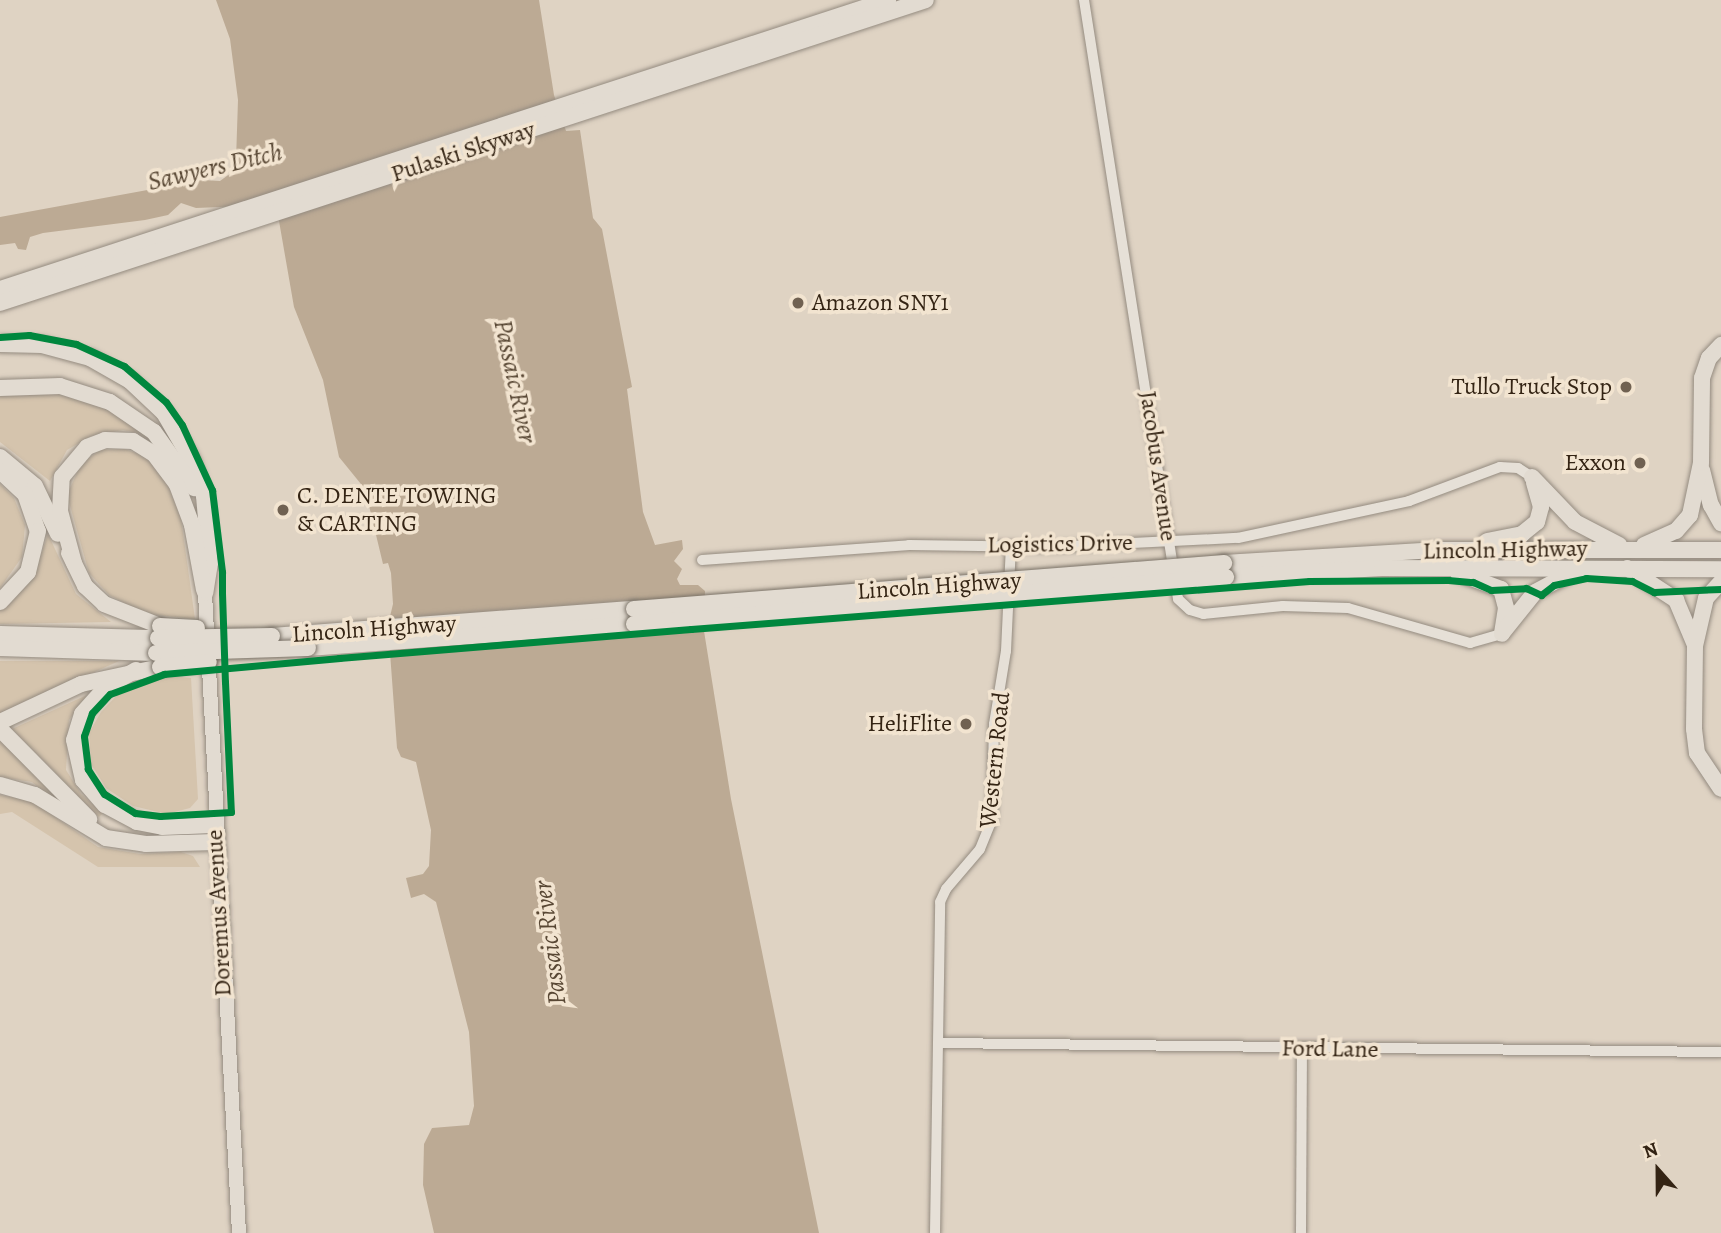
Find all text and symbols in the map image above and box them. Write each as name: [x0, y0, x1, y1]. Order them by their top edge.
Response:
street label: Pulaski Skyway: [387, 115, 539, 189]
water label: Sawyers Ditch: [145, 136, 285, 198]
place label: Amazon SNY1: [812, 289, 949, 317]
marker: Amazon SNY1: [790, 295, 806, 311]
water label: Passaic River: [487, 317, 543, 445]
place label: Tullo Truck Stop: [1452, 373, 1612, 401]
marker: Tullo Truck Stop: [1618, 379, 1634, 395]
street label: Jacobus Avenue: [1133, 389, 1183, 543]
place label: Exxon: [1564, 449, 1626, 477]
marker: Exxon: [1632, 455, 1648, 471]
place label: C. DENTE TOWING & CARTING: [297, 482, 497, 538]
marker: C. DENTE TOWING & CARTING: [275, 502, 291, 518]
street label: Logistics Drive: [987, 528, 1133, 560]
street label: Lincoln Highway: [1422, 534, 1588, 566]
street label: Lincoln Highway: [856, 566, 1022, 606]
street label: Lincoln Highway: [291, 609, 457, 649]
street label: Western Road: [974, 691, 1016, 829]
place label: HeliFlite: [867, 710, 952, 738]
marker: HeliFlite: [958, 716, 974, 732]
street label: Doremus Avenue: [200, 829, 238, 997]
water label: Passaic River: [527, 879, 573, 1007]
street label: Ford Lane: [1281, 1034, 1379, 1064]
north arrow: [1623, 1135, 1693, 1205]
text: N: [1639, 1136, 1662, 1165]

